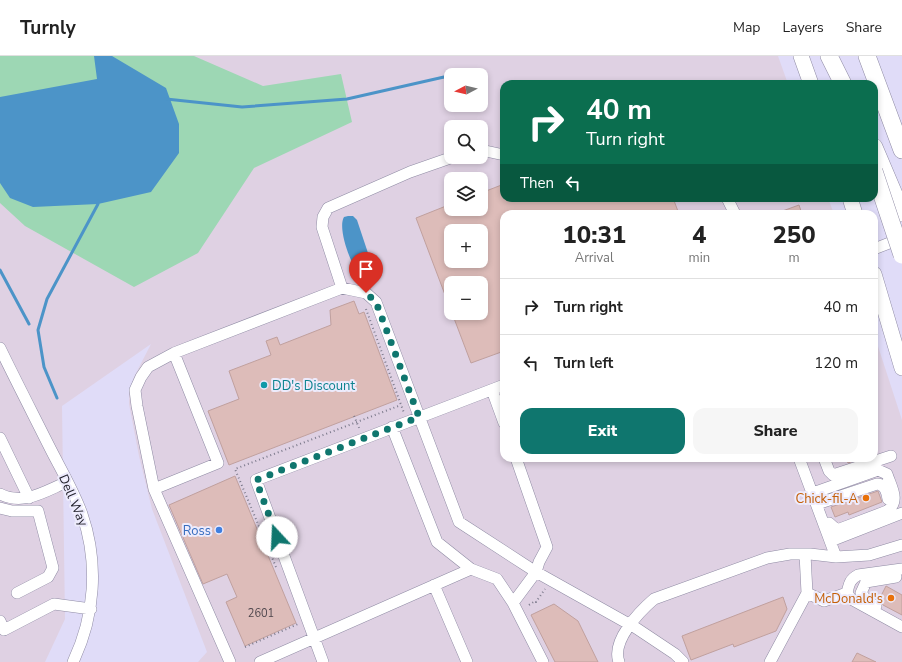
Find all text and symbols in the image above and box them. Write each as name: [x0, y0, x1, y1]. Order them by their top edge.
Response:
text: Turnly: [20, 15, 76, 41]
text: Map: [733, 18, 760, 37]
text: Layers: [782, 18, 824, 37]
text: Share: [846, 18, 882, 37]
north arrow: [444, 68, 488, 112]
map controls: [444, 68, 488, 320]
text: 40 m: [586, 91, 652, 129]
icon: right: [520, 96, 572, 148]
button: search: [444, 120, 488, 164]
text: Turn right: [586, 127, 665, 151]
button: layers: [444, 172, 488, 216]
icon: left: [562, 172, 584, 194]
text: Then: [520, 173, 554, 193]
text: 10:31: [562, 219, 626, 251]
text: 4: [692, 219, 707, 251]
text: 250: [772, 219, 816, 251]
button: +: [444, 224, 488, 268]
text: Arrival: [575, 249, 614, 267]
text: min: [689, 249, 710, 267]
text: m: [788, 249, 800, 267]
pin: [349, 252, 383, 293]
icon: arrive: [355, 258, 377, 280]
button: −: [444, 276, 488, 320]
icon: right: [520, 296, 542, 318]
text: Turn right: [554, 297, 623, 317]
text: 40 m: [823, 297, 858, 317]
icon: left: [520, 352, 542, 374]
text: Turn left: [554, 353, 613, 373]
text: 120 m: [814, 353, 858, 373]
place label: DD's Discount: [272, 377, 355, 395]
marker: DD's Discount: [259, 380, 269, 390]
button: Exit: [520, 408, 685, 454]
button: Share: [693, 408, 858, 454]
street label: Dell Way: [54, 472, 92, 529]
place label: Chick-fil-A: [795, 490, 859, 508]
marker: Chick-fil-A: [861, 493, 871, 503]
position arrow: [256, 516, 298, 558]
place label: Ross: [183, 522, 211, 540]
marker: Ross: [214, 525, 224, 535]
place label: McDonald's: [814, 590, 883, 608]
marker: McDonald's: [886, 593, 896, 603]
house number: 2601: [248, 606, 274, 621]

